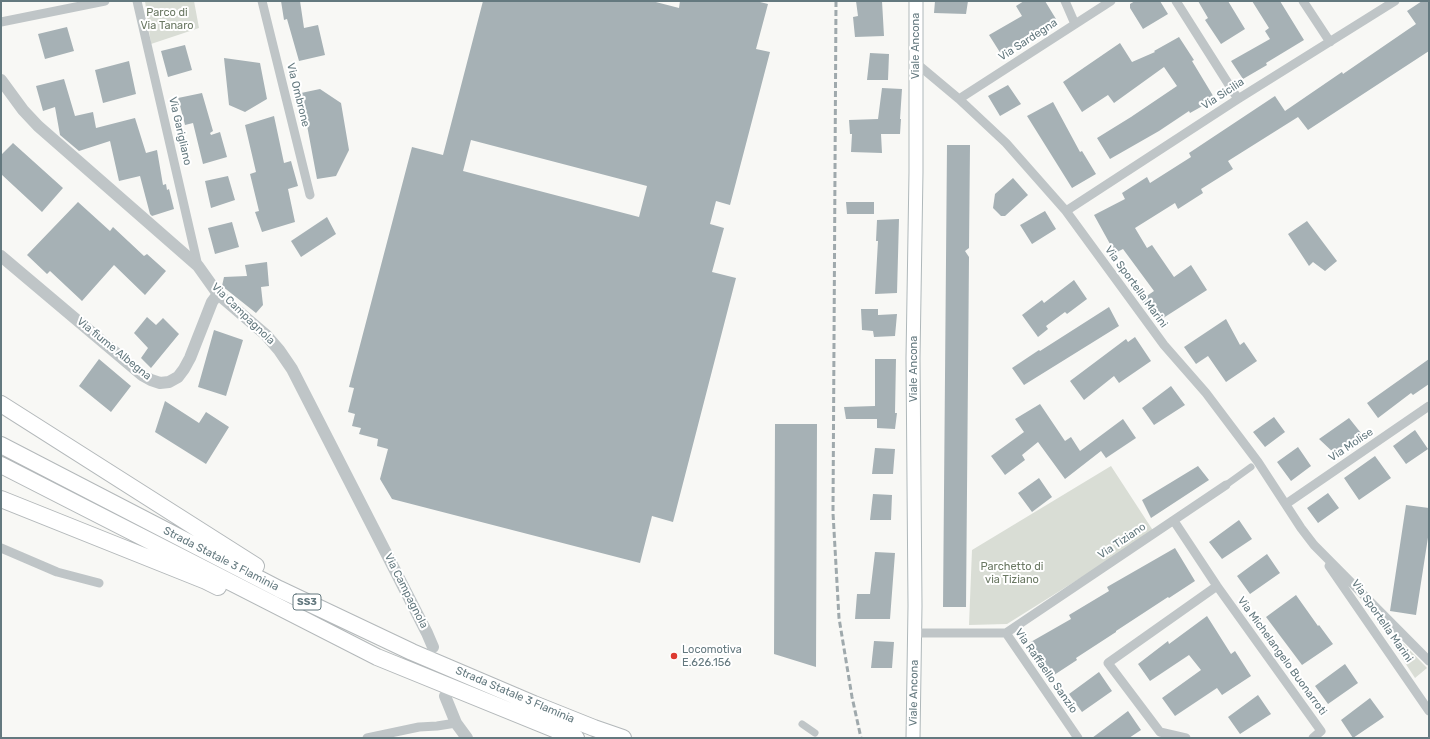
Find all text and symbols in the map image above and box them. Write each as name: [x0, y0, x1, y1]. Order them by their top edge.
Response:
park label: Parco di Via Tanaro: [140, 6, 194, 32]
street label: Viale Ancona: [909, 13, 923, 79]
street label: Via Sardegna: [996, 16, 1060, 64]
street label: Via Ombrone: [284, 62, 312, 128]
street label: Via Sicilia: [1199, 75, 1247, 113]
street label: Via Garigliano: [166, 95, 194, 167]
street label: Via Sportella Marini: [1102, 243, 1170, 331]
street label: Via Campagnola: [209, 281, 277, 347]
street label: Via fiume Albegna: [74, 315, 154, 383]
street label: Viale Ancona: [907, 336, 921, 402]
street label: Via Molise: [1326, 425, 1376, 465]
street label: Via Tiziano: [1096, 520, 1148, 562]
street label: Strada Statale 3 Flaminia: [161, 524, 281, 594]
street label: Via Campagnola: [381, 551, 431, 631]
park label: Parchetto di via Tiziano: [981, 560, 1043, 586]
street label: Via Sportella Marini: [1348, 577, 1416, 665]
road number: SS3: [293, 594, 321, 610]
street label: Via Michelangelo Buonarroti: [1235, 594, 1329, 718]
street label: Via Raffaello Sanzio: [1012, 626, 1080, 716]
place label: Locomotiva E.626.156: [682, 643, 742, 669]
marker: Locomotiva E.626.156: [669, 651, 679, 661]
street label: Viale Ancona: [907, 660, 921, 726]
street label: Strada Statale 3 Flaminia: [454, 664, 576, 726]

